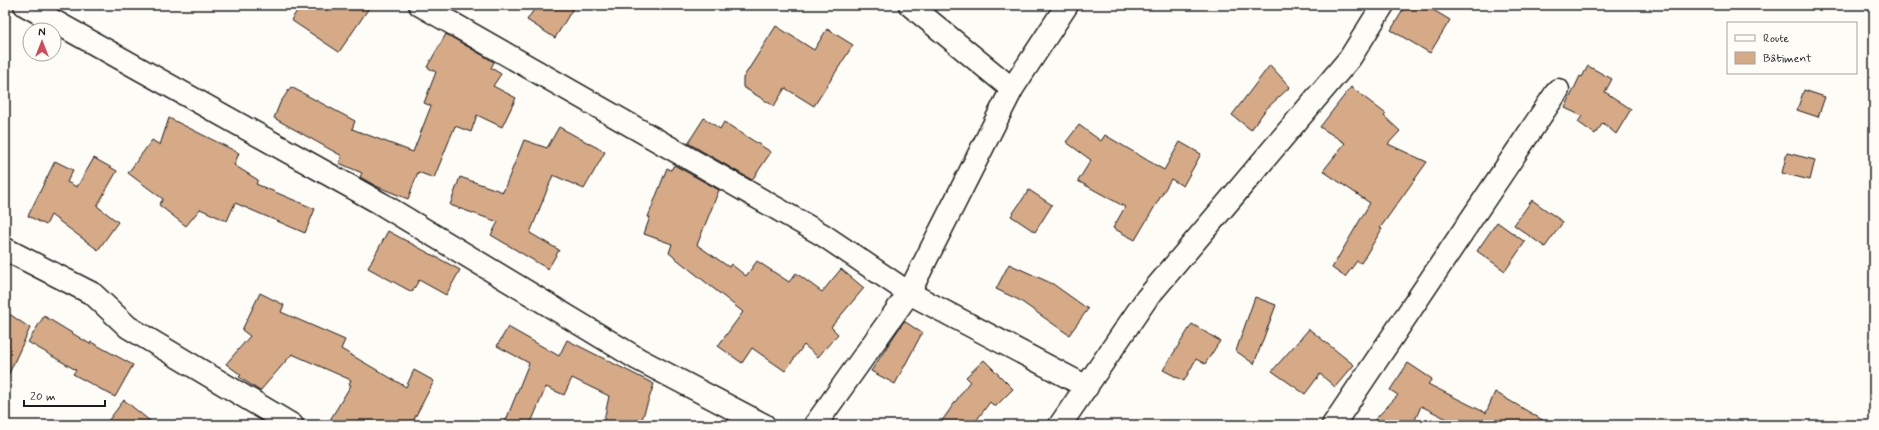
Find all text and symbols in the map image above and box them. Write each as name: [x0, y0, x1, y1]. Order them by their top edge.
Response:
north arrow: [22, 22, 62, 62]
legend: [1727, 22, 1857, 74]
text: N: [38, 26, 46, 40]
text: Route: [1763, 31, 1789, 47]
text: Bâtiment: [1763, 51, 1812, 67]
scale bar: [24, 382, 105, 408]
text: 20 m: [30, 389, 56, 405]

